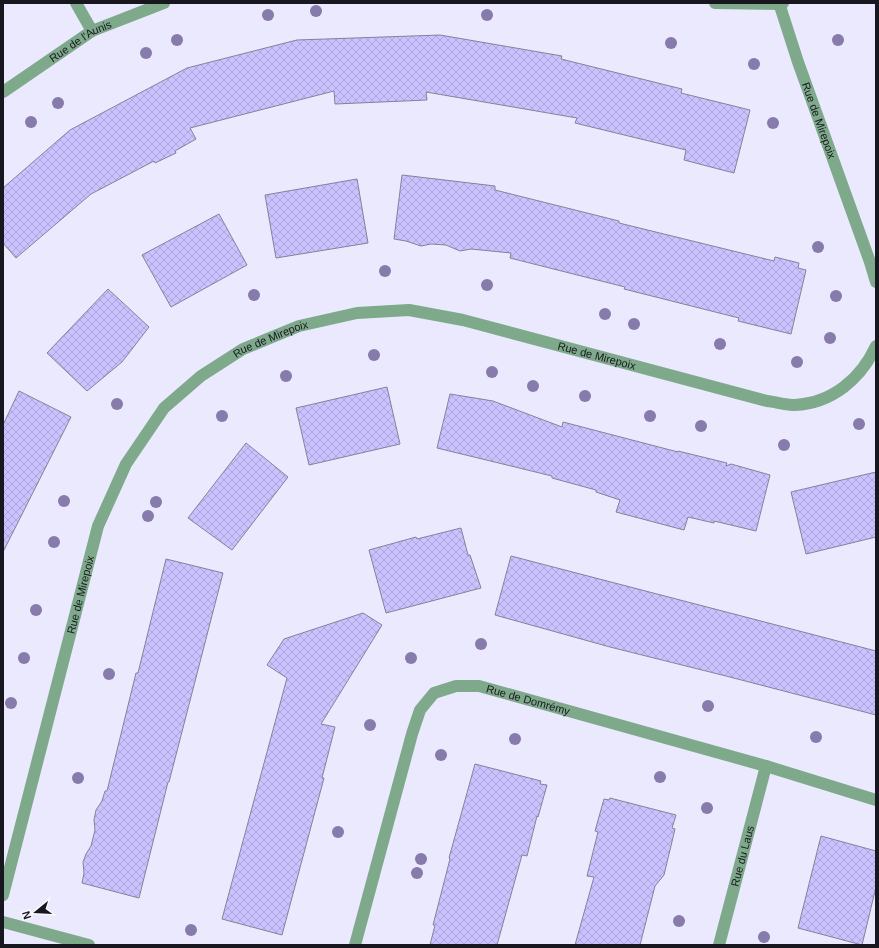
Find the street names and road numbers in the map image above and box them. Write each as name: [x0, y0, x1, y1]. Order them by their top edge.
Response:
street label: Rue de l'Aunis: [47, 18, 114, 64]
street label: Rue de Mirepoix: [800, 81, 838, 161]
street label: Rue de Mirepoix: [231, 318, 310, 360]
street label: Rue de Mirepoix: [556, 340, 638, 372]
street label: Rue de Mirepoix: [64, 554, 96, 635]
street label: Rue de Domrémy: [485, 682, 572, 717]
street label: Rue du Laus: [729, 824, 756, 888]

